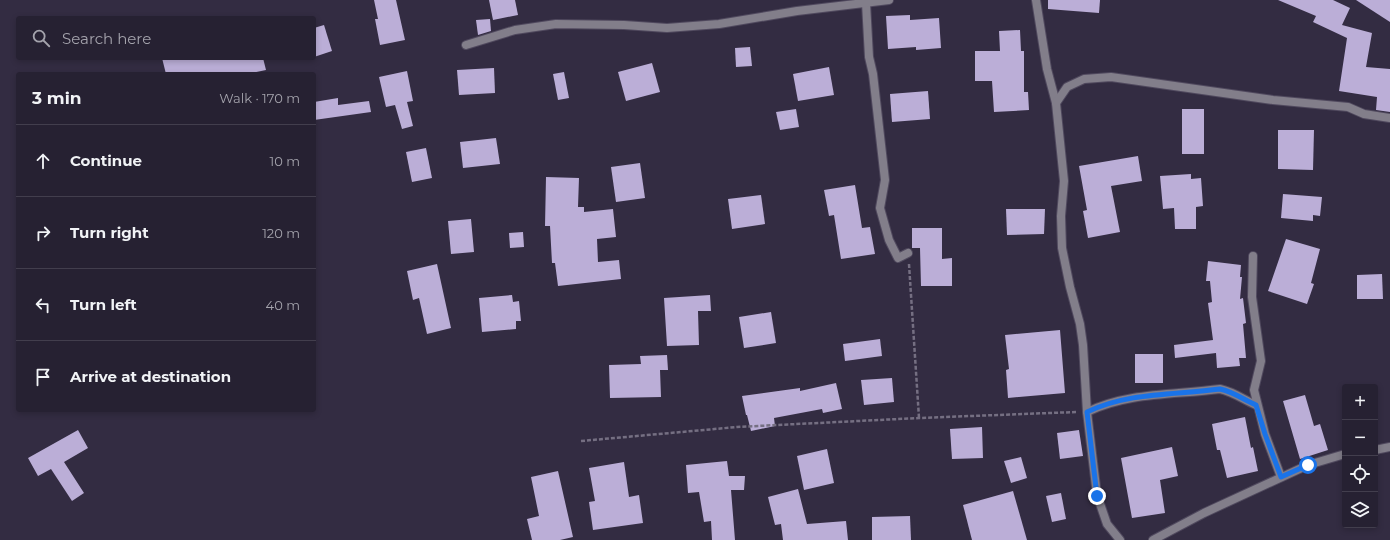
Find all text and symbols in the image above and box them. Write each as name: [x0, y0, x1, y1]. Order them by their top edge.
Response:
search box: [16, 16, 316, 60]
icon: search: [30, 27, 52, 49]
text: Search here: [62, 29, 151, 48]
text: 3 min: [32, 88, 82, 108]
text: Walk · 170 m: [219, 90, 300, 106]
icon: ahead: [32, 150, 54, 172]
text: Continue: [70, 151, 142, 170]
text: 10 m: [270, 153, 300, 169]
icon: right: [32, 222, 54, 244]
text: Turn right: [70, 223, 149, 242]
text: 120 m: [262, 225, 300, 241]
icon: left: [32, 294, 54, 316]
text: Turn left: [70, 295, 137, 314]
text: 40 m: [266, 297, 300, 313]
icon: arrive: [32, 366, 54, 388]
text: Arrive at destination: [70, 367, 231, 386]
map controls: [1342, 384, 1378, 528]
button: +: [1342, 384, 1378, 420]
button: −: [1342, 420, 1378, 456]
route start: [1299, 456, 1317, 474]
button: locate: [1342, 456, 1378, 492]
route end: [1088, 487, 1106, 505]
button: layers: [1342, 492, 1378, 528]

